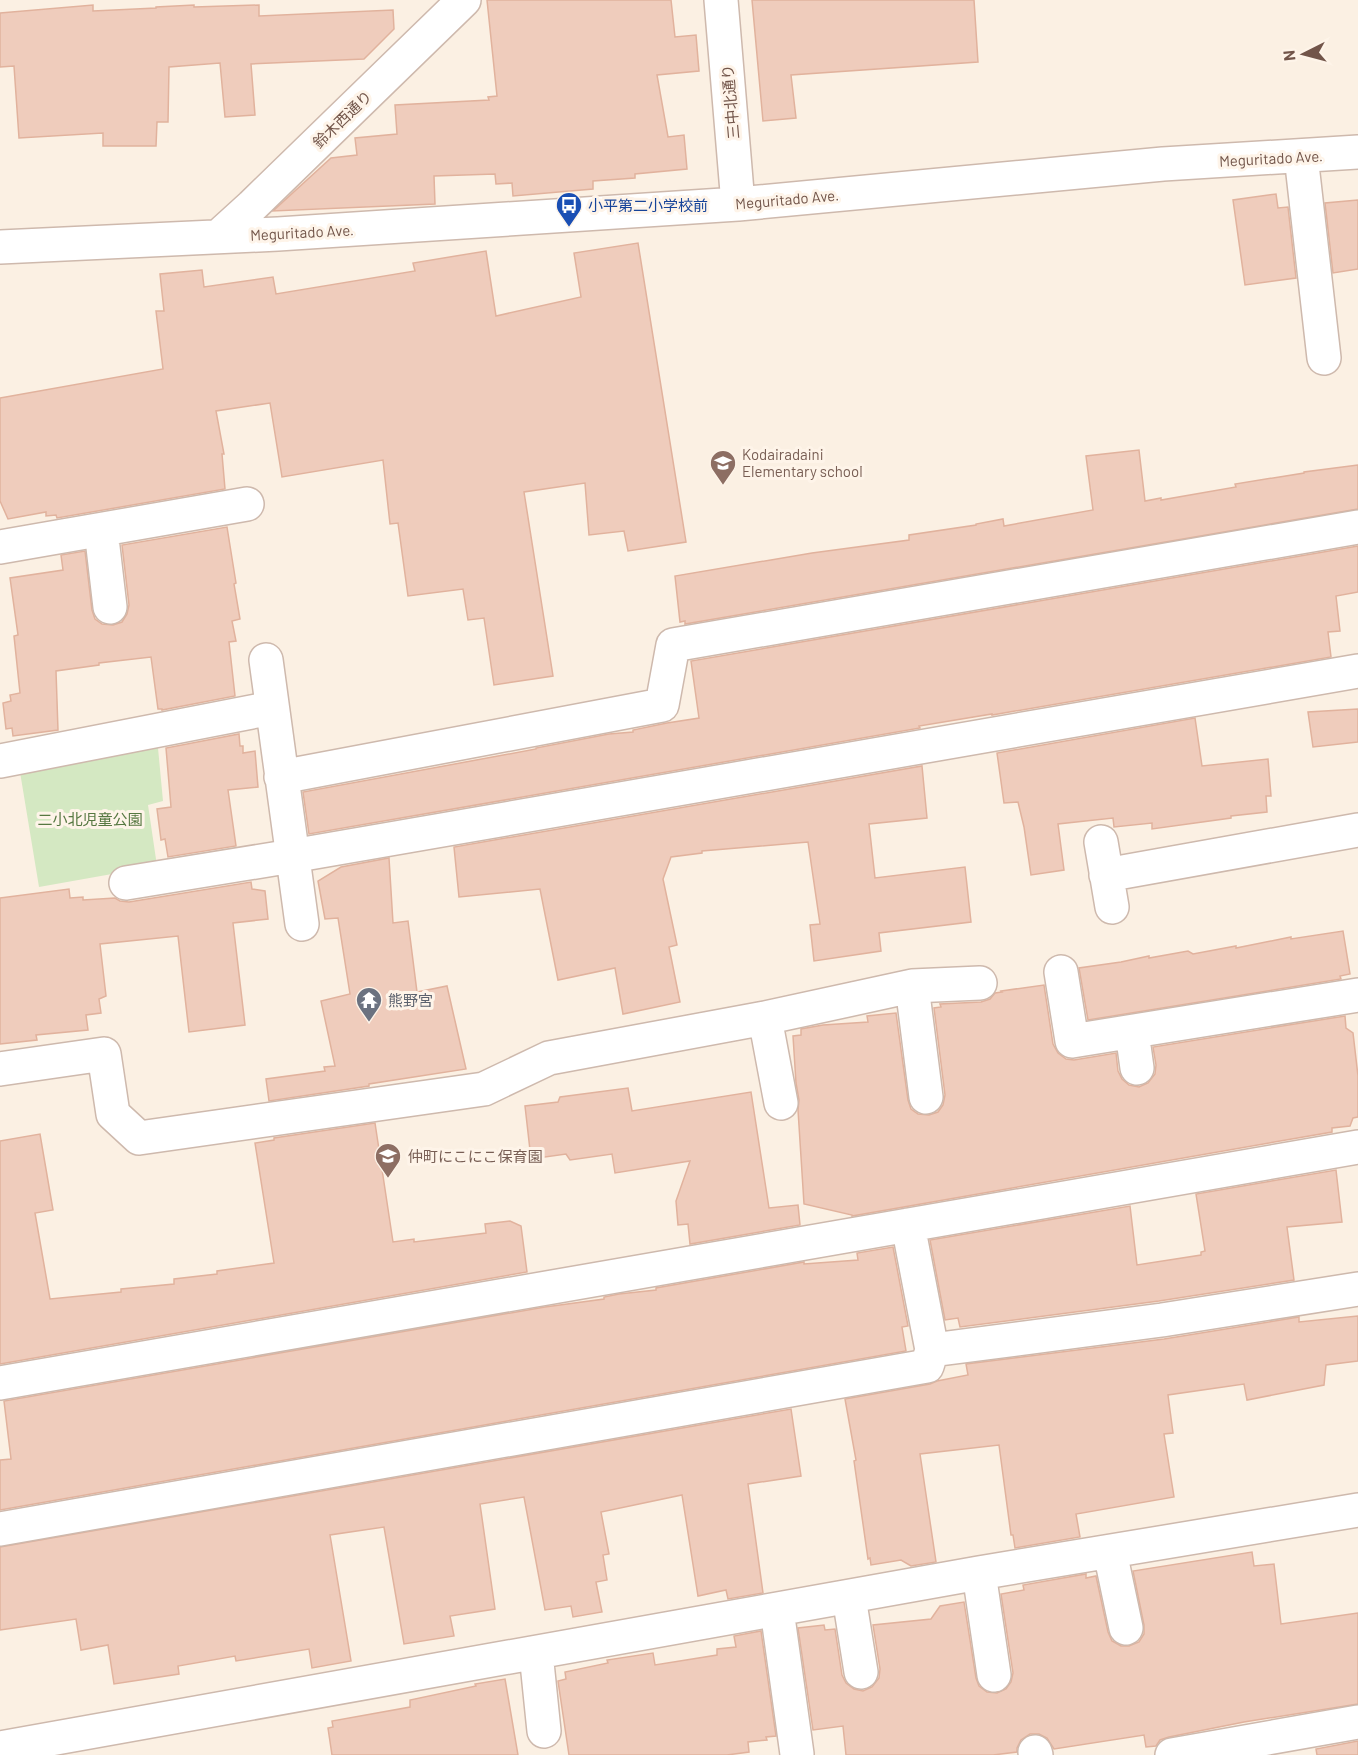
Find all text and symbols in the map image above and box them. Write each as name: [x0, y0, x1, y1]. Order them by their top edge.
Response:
north arrow: [1274, 24, 1334, 84]
text: N: [1279, 49, 1299, 62]
street label: 三中北通り: [718, 64, 742, 140]
street label: 鈴木西通り: [309, 86, 375, 152]
street label: Meguritado Ave.: [1219, 146, 1323, 170]
street label: Meguritado Ave.: [734, 186, 840, 212]
bus stop icon: 小平第二小学校前: [554, 190, 584, 228]
place label: 小平第二小学校前: [588, 196, 708, 214]
street label: Meguritado Ave.: [250, 220, 354, 244]
place label: Kodairadaini Elementary school: [742, 445, 863, 480]
school or university icon: Kodairadaini Elementary school: [708, 448, 738, 486]
park label: 二小北児童公園: [37, 810, 143, 828]
temple icon: 熊野宮: [354, 985, 384, 1023]
place label: 熊野宮: [388, 991, 433, 1009]
school or university icon: 仲町にこにこ保育園: [373, 1141, 403, 1179]
place label: 仲町にこにこ保育園: [408, 1147, 542, 1165]

